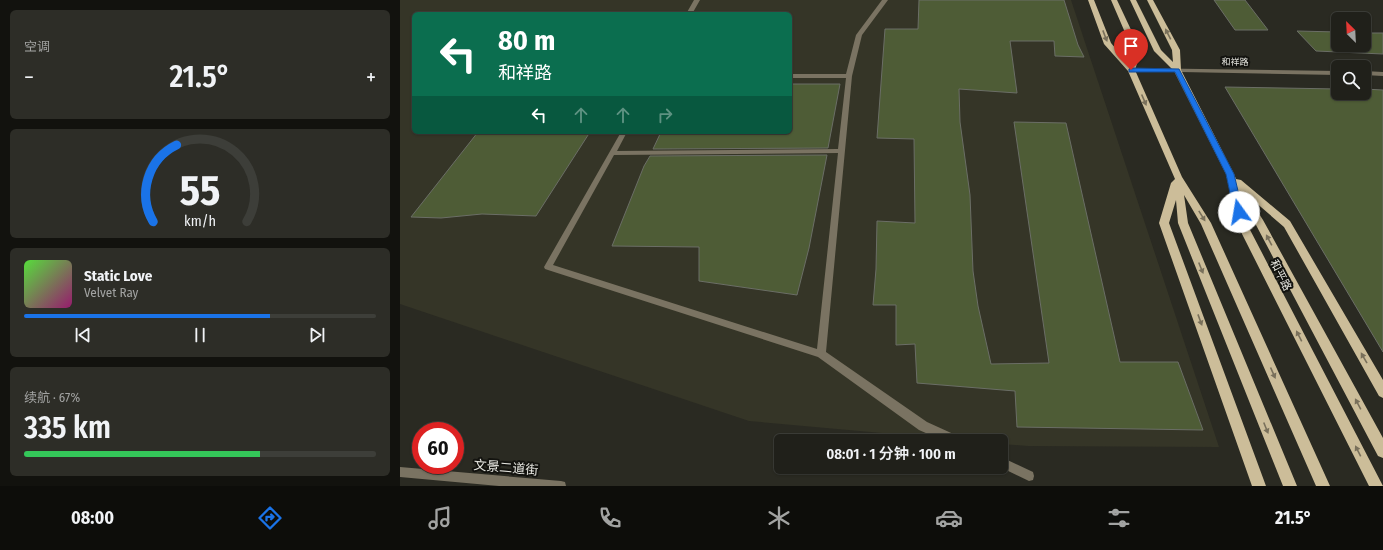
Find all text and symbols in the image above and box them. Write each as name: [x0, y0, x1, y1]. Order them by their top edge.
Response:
north arrow: [1331, 12, 1371, 52]
map controls: [1331, 12, 1371, 100]
text: 80 m: [498, 24, 555, 57]
icon: left: [432, 28, 484, 80]
one-way arrow: [1165, 28, 1171, 40]
pin: [1114, 29, 1148, 70]
one-way arrow: [1102, 31, 1108, 43]
icon: arrive: [1120, 35, 1142, 57]
text: 空调: [24, 39, 50, 54]
street label: 和祥路: [1221, 57, 1249, 67]
text: 21.5°: [169, 59, 230, 95]
button: search: [1331, 60, 1371, 100]
text: 和祥路: [498, 62, 552, 84]
text: −: [24, 64, 34, 91]
text: +: [366, 64, 376, 91]
one-way arrow: [1141, 95, 1147, 106]
icon: left: [528, 104, 550, 126]
icon: ahead: [570, 104, 592, 126]
icon: ahead: [612, 104, 634, 126]
icon: right: [654, 104, 676, 126]
text: 55: [180, 165, 220, 215]
position arrow: [1218, 191, 1260, 233]
one-way arrow: [1198, 211, 1205, 222]
text: km/h: [184, 212, 216, 229]
one-way arrow: [1266, 234, 1273, 246]
street label: 和平路: [1267, 258, 1294, 293]
one-way arrow: [1198, 263, 1204, 274]
text: Static Love: [84, 267, 152, 285]
text: Velvet Ray: [84, 285, 138, 300]
one-way arrow: [1197, 315, 1203, 327]
icon: previous: [72, 324, 94, 346]
icon: pause: [189, 324, 211, 346]
icon: next: [306, 324, 328, 346]
one-way arrow: [1296, 330, 1302, 341]
one-way arrow: [1360, 352, 1367, 364]
one-way arrow: [1270, 367, 1276, 379]
text: 续航 · 67%: [24, 390, 80, 405]
one-way arrow: [1354, 398, 1361, 410]
text: 335 km: [24, 410, 111, 446]
speed limit sign: 60: [412, 422, 464, 474]
one-way arrow: [1263, 422, 1269, 433]
text: 08:01 · 1 分钟 · 100 m: [826, 445, 956, 463]
one-way arrow: [1355, 446, 1362, 457]
street label: 文景二道街: [473, 457, 539, 478]
icon: directions: [256, 504, 284, 532]
icon: music: [426, 504, 454, 532]
icon: phone: [596, 504, 624, 532]
icon: climate: [765, 504, 793, 532]
icon: car: [935, 504, 963, 532]
icon: filters: [1105, 504, 1133, 532]
text: 08:00: [71, 507, 114, 529]
text: 21.5°: [1275, 507, 1312, 529]

